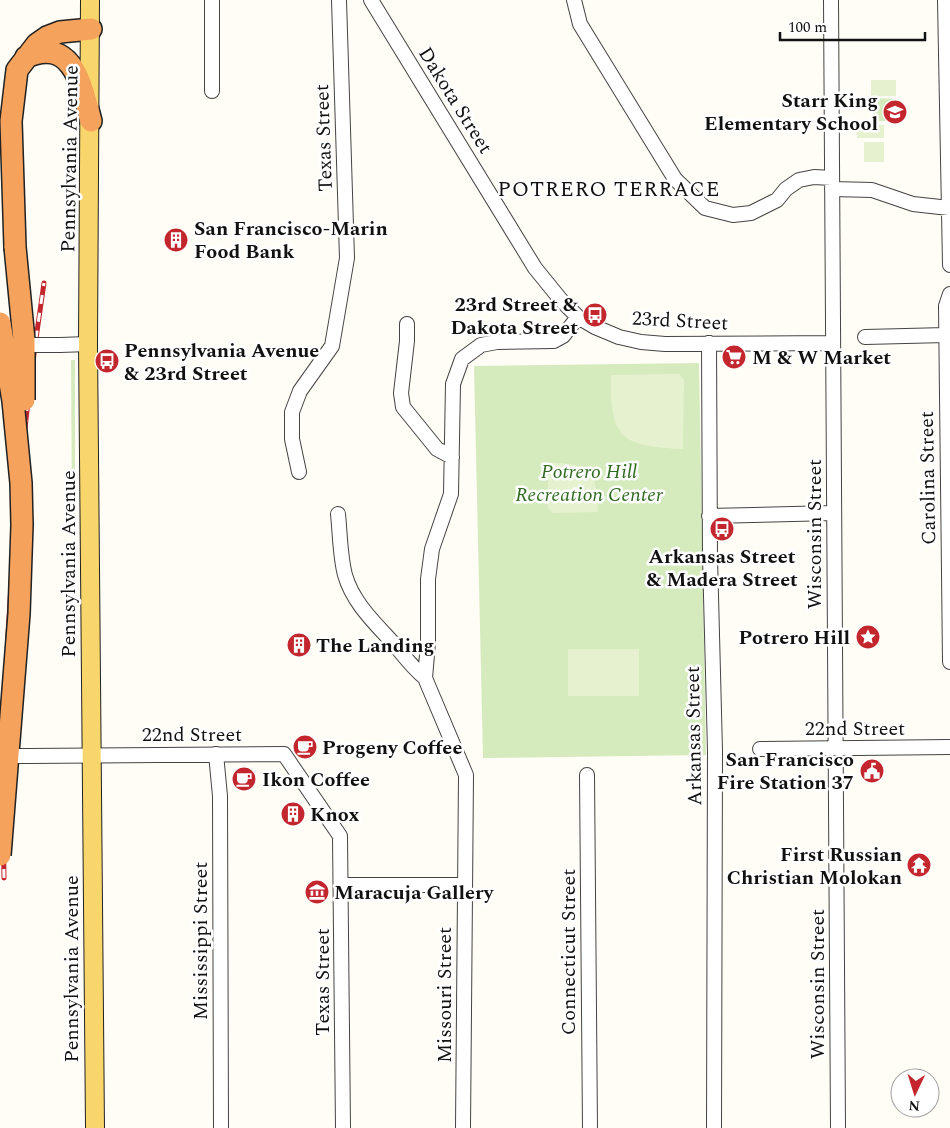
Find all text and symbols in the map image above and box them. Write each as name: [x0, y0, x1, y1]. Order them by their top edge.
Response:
scale bar: [780, 10, 925, 42]
text: 100 m: [788, 16, 827, 39]
street label: Dakota Street: [410, 41, 500, 160]
street label: Pennsylvania Avenue: [53, 65, 87, 253]
street label: Texas Street: [307, 84, 341, 192]
place label: Starr King Elementary School: [704, 86, 878, 139]
school or university icon: Starr King Elementary School: [882, 99, 908, 125]
district label: POTRERO TERRACE: [498, 174, 720, 206]
place label: San Francisco-Marin Food Bank: [194, 214, 388, 267]
building icon: San Francisco-Marin Food Bank: [163, 227, 189, 253]
place label: 23rd Street & Dakota Street: [450, 290, 579, 343]
bus stop icon: 23rd Street & Dakota Street: [582, 302, 608, 328]
street label: 23rd Street: [631, 303, 729, 339]
place label: Pennsylvania Avenue & 23rd Street: [124, 336, 319, 389]
place label: M & W Market: [752, 343, 891, 373]
supermarket icon: M & W Market: [721, 344, 747, 370]
bus stop icon: Pennsylvania Avenue & 23rd Street: [94, 348, 120, 374]
street label: Carolina Street: [912, 411, 944, 545]
park label: Potrero Hill Recreation Center: [515, 457, 664, 510]
street label: Wisconsin Street: [800, 459, 830, 609]
street label: Pennsylvania Avenue: [54, 470, 84, 658]
bus stop icon: Arkansas Street & Madera Street: [709, 516, 735, 542]
place label: Arkansas Street & Madera Street: [646, 542, 798, 595]
place label: Potrero Hill: [739, 623, 850, 653]
place icon: Potrero Hill: [855, 624, 881, 650]
place label: The Landing: [316, 631, 434, 661]
building icon: The Landing: [286, 632, 312, 658]
street label: Arkansas Street: [678, 666, 710, 806]
street label: 22nd Street: [805, 714, 905, 744]
street label: 22nd Street: [142, 720, 242, 750]
place label: Progeny Coffee: [322, 733, 462, 763]
cafe icon: Progeny Coffee: [292, 734, 318, 760]
place label: San Francisco Fire Station 37: [717, 745, 854, 798]
public building icon: San Francisco Fire Station 37: [859, 758, 885, 784]
place label: Ikon Coffee: [262, 765, 370, 795]
cafe icon: Ikon Coffee: [231, 766, 257, 792]
place label: Knox: [310, 800, 359, 830]
building icon: Knox: [280, 801, 306, 827]
place label: First Russian Christian Molokan: [727, 840, 902, 893]
temple icon: First Russian Christian Molokan: [906, 852, 932, 878]
street label: Mississippi Street: [186, 862, 216, 1020]
street label: Connecticut Street: [554, 869, 584, 1035]
street label: Pennsylvania Avenue: [57, 875, 87, 1063]
place label: Maracuja Gallery: [334, 878, 495, 908]
museum icon: Maracuja Gallery: [304, 879, 330, 905]
street label: Wisconsin Street: [803, 909, 833, 1059]
street label: Missouri Street: [430, 927, 460, 1063]
street label: Texas Street: [308, 928, 338, 1036]
north arrow: [890, 1068, 940, 1118]
text: N: [908, 1095, 921, 1116]

